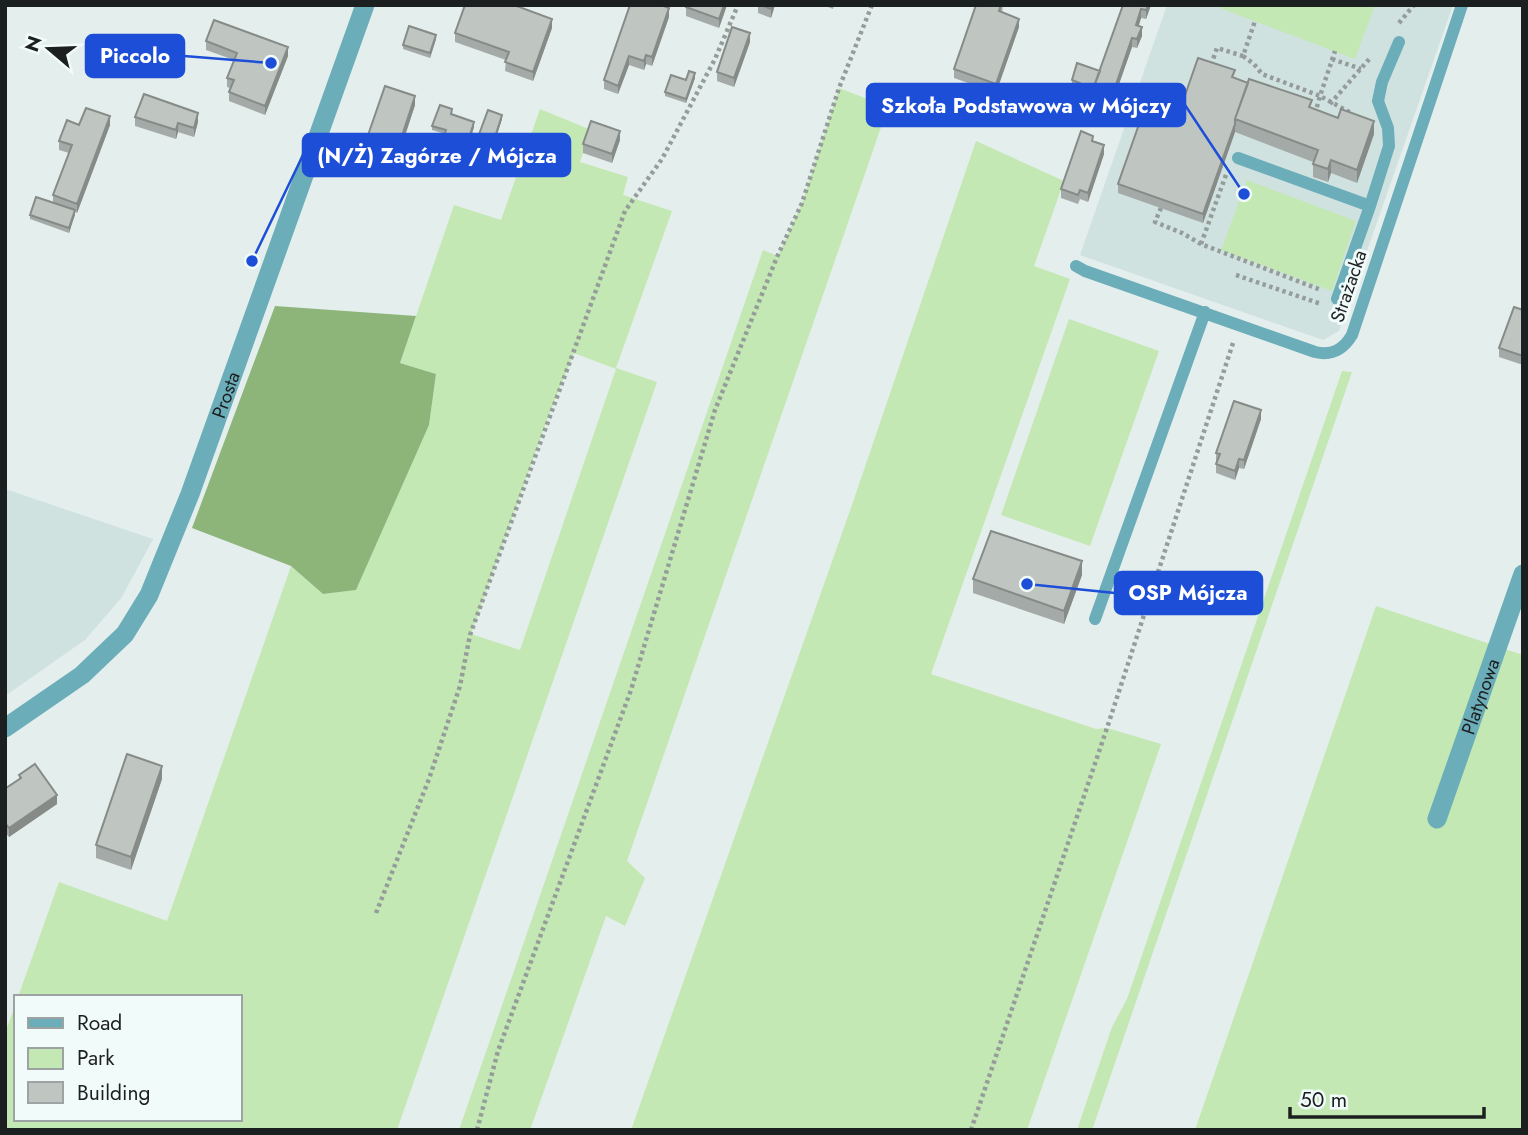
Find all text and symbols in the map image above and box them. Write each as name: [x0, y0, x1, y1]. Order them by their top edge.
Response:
north arrow: [14, 14, 84, 84]
text: N: [18, 32, 49, 55]
callout: Piccolo: [86, 35, 184, 77]
text: Piccolo: [100, 41, 170, 71]
callout: Szkoła Podstawowa w Mójczy: [867, 84, 1185, 126]
text: Szkoła Podstawowa w Mójczy: [881, 91, 1172, 121]
callout: (N/Ż) Zagórze / Mójcza: [303, 134, 570, 176]
text: (N/Ż) Zagórze / Mójcza: [317, 141, 557, 171]
street label: Strażacka: [1323, 246, 1373, 326]
street label: Prosta: [205, 368, 247, 422]
callout: OSP Mójcza: [1115, 572, 1262, 614]
text: OSP Mójcza: [1128, 578, 1248, 608]
street label: Platynowa: [1455, 655, 1506, 738]
legend: [14, 995, 242, 1121]
text: Road: [77, 1008, 122, 1038]
text: Park: [77, 1043, 115, 1073]
scale bar: [1290, 1076, 1484, 1120]
text: Building: [77, 1078, 150, 1108]
text: 50 m: [1300, 1085, 1347, 1115]

